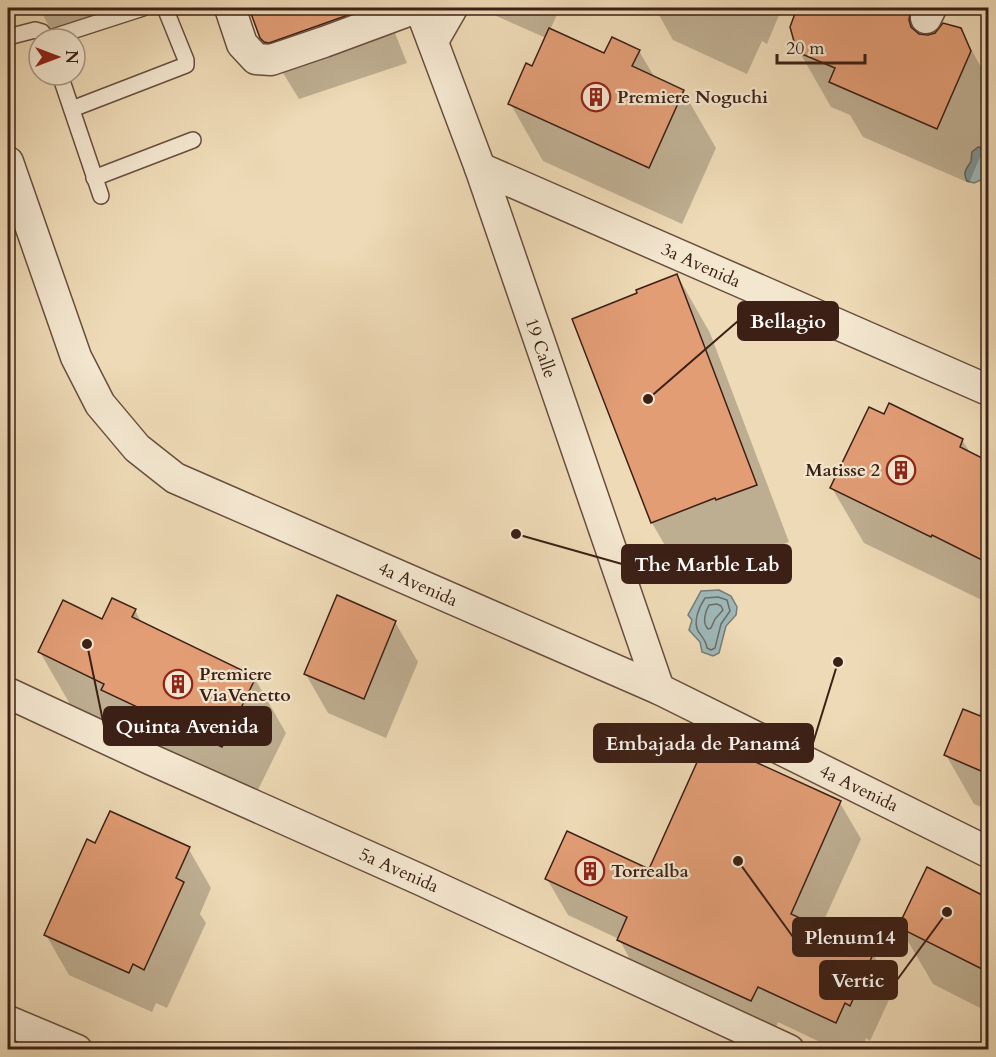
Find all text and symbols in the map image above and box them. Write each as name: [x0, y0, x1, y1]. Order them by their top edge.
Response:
north arrow: [27, 27, 87, 87]
scale bar: [777, 27, 866, 65]
text: 20 m: [786, 36, 825, 61]
text: N: [60, 50, 82, 64]
building icon: Premiere Noguchi: [580, 81, 612, 113]
place label: Premiere Noguchi: [617, 85, 768, 110]
street label: 3a Avenida: [657, 237, 745, 294]
callout: Bellagio: [738, 302, 838, 340]
text: Bellagio: [750, 308, 826, 335]
street label: 19 Calle: [519, 315, 562, 382]
building icon: Matisse 2: [885, 454, 917, 486]
place label: Matisse 2: [805, 458, 880, 483]
callout: The Marble Lab: [622, 545, 791, 583]
text: The Marble Lab: [634, 551, 780, 578]
street label: 4a Avenida: [374, 556, 462, 613]
place label: Premiere ViaVenetto: [199, 662, 291, 708]
building icon: Premiere ViaVenetto: [162, 668, 194, 700]
callout: Quinta Avenida: [104, 707, 271, 745]
text: Quinta Avenida: [115, 713, 259, 740]
callout: Embajada de Panamá: [594, 724, 813, 762]
text: Embajada de Panamá: [606, 730, 801, 757]
street label: 4a Avenida: [815, 759, 902, 818]
street label: 5a Avenida: [355, 842, 443, 899]
building icon: Torrealba: [574, 855, 606, 887]
place label: Torrealba: [611, 859, 689, 884]
callout: Plenum14: [793, 918, 907, 956]
text: Plenum14: [805, 924, 895, 951]
callout: Vertic: [820, 961, 897, 999]
text: Vertic: [831, 967, 885, 994]

